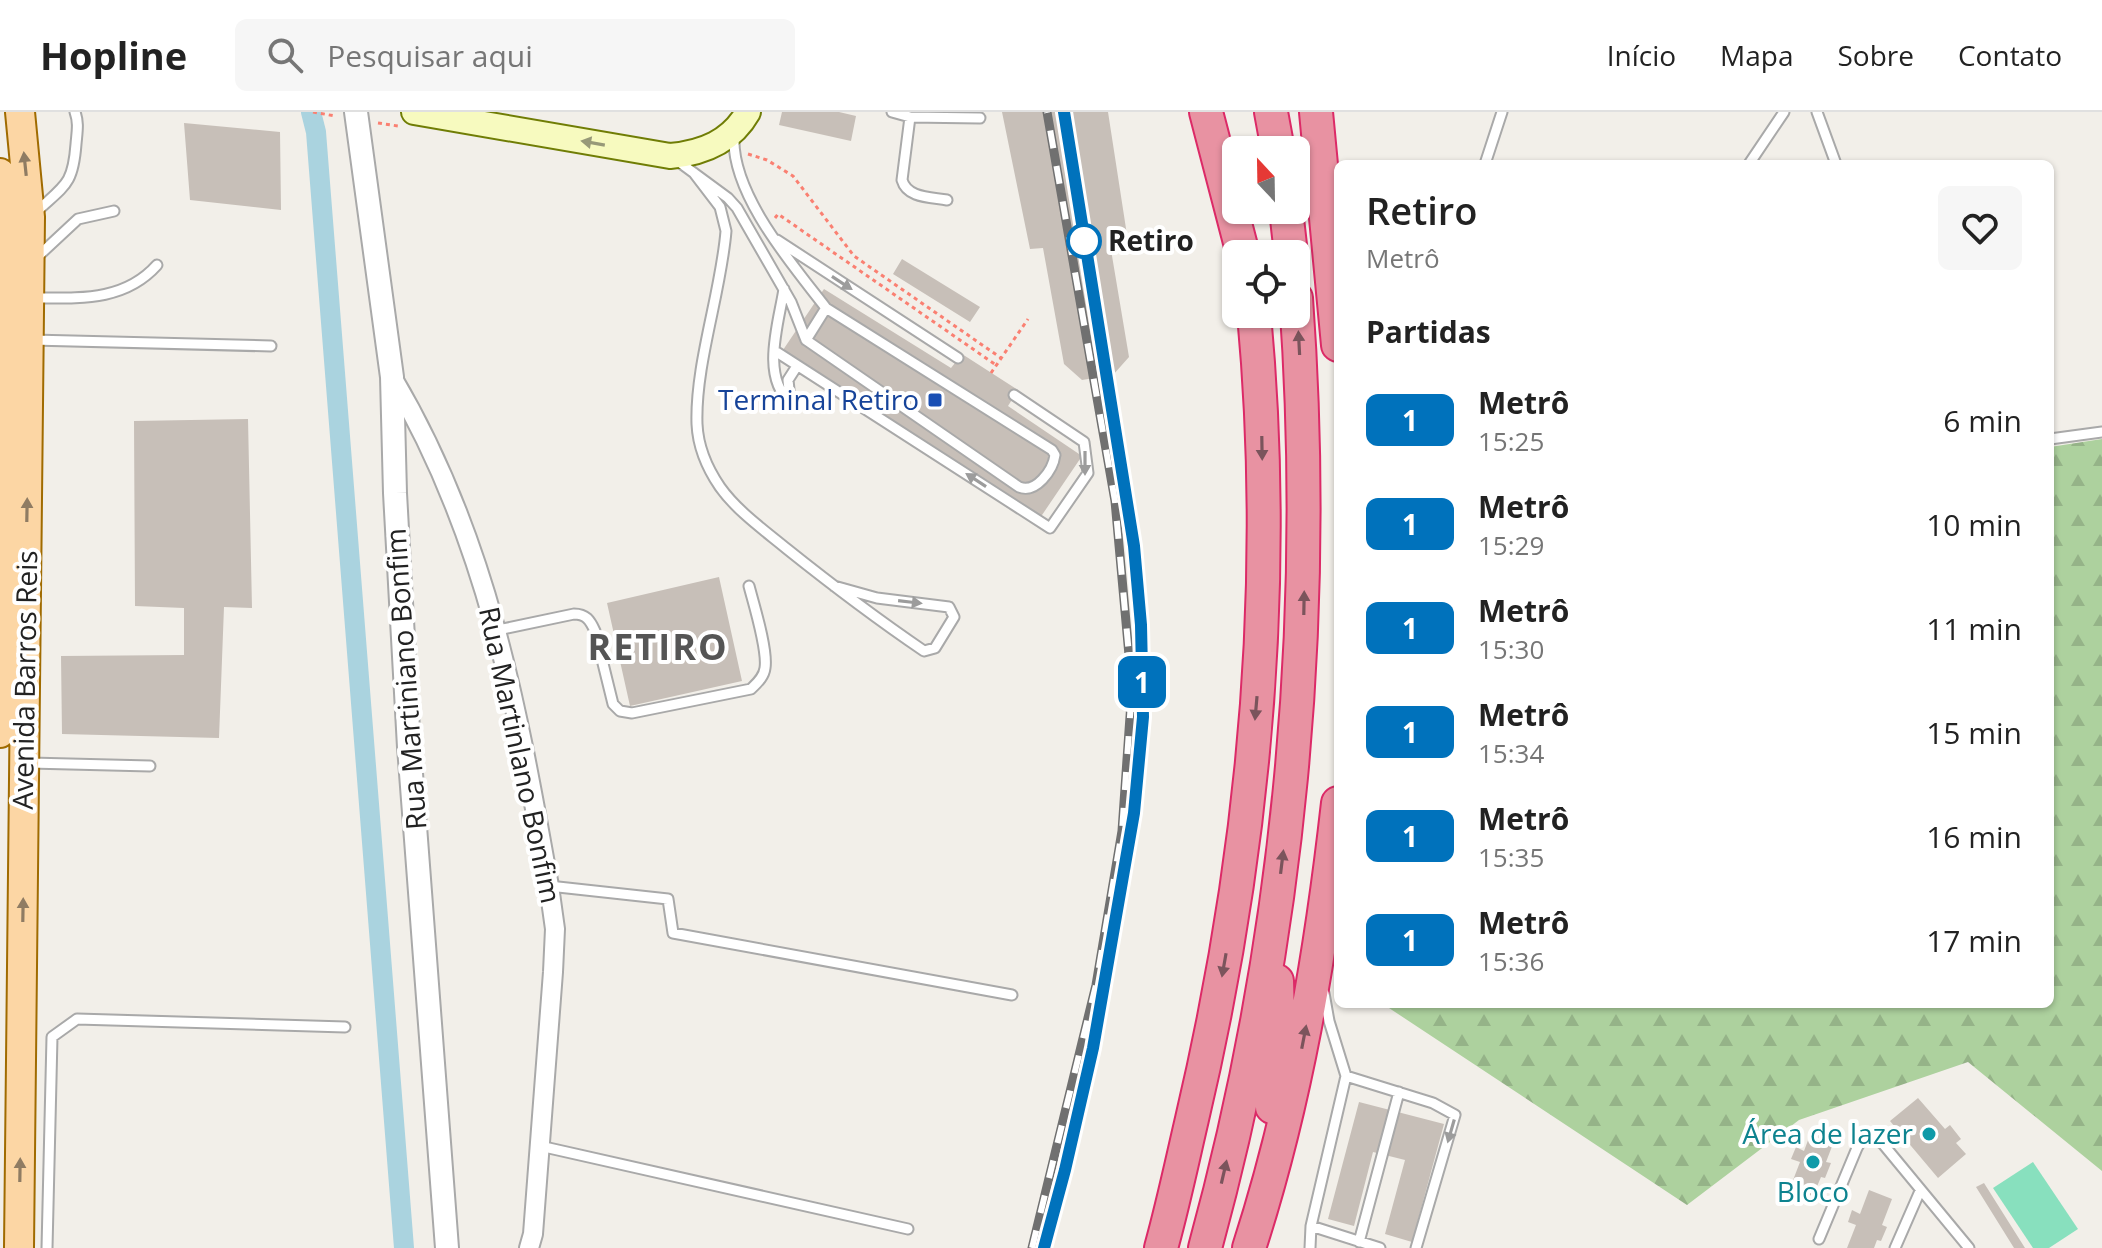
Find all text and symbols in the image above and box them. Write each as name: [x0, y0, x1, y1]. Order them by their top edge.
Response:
search box: [235, 19, 795, 91]
text: Hopline: [40, 29, 187, 81]
icon: search: [263, 33, 307, 77]
text: Pesquisar aqui: [327, 35, 533, 76]
text: Início: [1607, 36, 1676, 74]
text: Mapa: [1720, 36, 1793, 74]
text: Sobre: [1837, 36, 1914, 74]
text: Contato: [1958, 36, 2062, 74]
one-way arrow: [580, 136, 605, 149]
north arrow: [1222, 136, 1310, 224]
map controls: [1222, 136, 1310, 328]
one-way arrow: [18, 151, 31, 176]
text: Retiro: [1366, 184, 1477, 236]
button: heart: [1938, 186, 2022, 270]
place label: Retiro: [1108, 221, 1194, 259]
marker: Retiro: [1067, 224, 1101, 258]
button: locate: [1222, 240, 1310, 328]
text: Metrô: [1366, 240, 1440, 276]
one-way arrow: [831, 275, 853, 289]
text: Partidas: [1366, 311, 1491, 352]
one-way arrow: [1292, 330, 1305, 355]
place label: Terminal Retiro: [718, 380, 919, 418]
text: Metrô: [1478, 382, 1569, 423]
marker: Terminal Retiro: [926, 391, 944, 409]
text: 6 min: [1943, 400, 2022, 441]
text: 1: [1402, 401, 1418, 439]
text: 15:25: [1478, 423, 1544, 459]
one-way arrow: [1256, 436, 1268, 461]
one-way arrow: [1079, 451, 1091, 477]
one-way arrow: [965, 473, 987, 488]
text: Metrô: [1478, 486, 1569, 527]
one-way arrow: [21, 497, 33, 522]
text: 10 min: [1926, 504, 2022, 545]
text: 1: [1402, 505, 1418, 543]
street label: Rua Martiniano Bonfim: [376, 527, 434, 831]
text: 15:29: [1478, 527, 1544, 563]
street label: Avenida Barros Reis: [3, 550, 45, 810]
one-way arrow: [1297, 590, 1310, 615]
text: Metrô: [1478, 590, 1569, 631]
one-way arrow: [898, 596, 923, 609]
street label: Rua Martinlano Bonfim: [471, 603, 571, 907]
text: 11 min: [1926, 608, 2022, 649]
text: 1: [1402, 609, 1418, 647]
district label: RETIRO: [587, 622, 729, 671]
text: 15:30: [1478, 631, 1544, 667]
line badge: 1: [1116, 656, 1168, 708]
text: 1: [1134, 663, 1150, 701]
text: Metrô: [1478, 694, 1569, 735]
one-way arrow: [1249, 695, 1262, 720]
text: 15 min: [1926, 712, 2022, 753]
text: 1: [1402, 713, 1418, 751]
text: 15:34: [1478, 735, 1544, 771]
text: Metrô: [1478, 798, 1569, 839]
text: 16 min: [1926, 816, 2022, 857]
text: 1: [1402, 817, 1418, 855]
text: 15:35: [1478, 839, 1544, 875]
one-way arrow: [1276, 849, 1289, 874]
one-way arrow: [16, 897, 29, 922]
text: Metrô: [1478, 902, 1569, 943]
text: 17 min: [1926, 920, 2022, 961]
text: 1: [1402, 921, 1418, 959]
text: 15:36: [1478, 943, 1544, 979]
one-way arrow: [1217, 953, 1229, 978]
one-way arrow: [1298, 1024, 1310, 1049]
place label: Área de lazer: [1742, 1114, 1914, 1152]
one-way arrow: [1444, 1120, 1457, 1144]
marker: Área de lazer: [1920, 1125, 1938, 1143]
marker: Bloco: [1804, 1153, 1822, 1171]
one-way arrow: [14, 1157, 26, 1182]
one-way arrow: [1218, 1160, 1231, 1185]
place label: Bloco: [1777, 1172, 1849, 1210]

